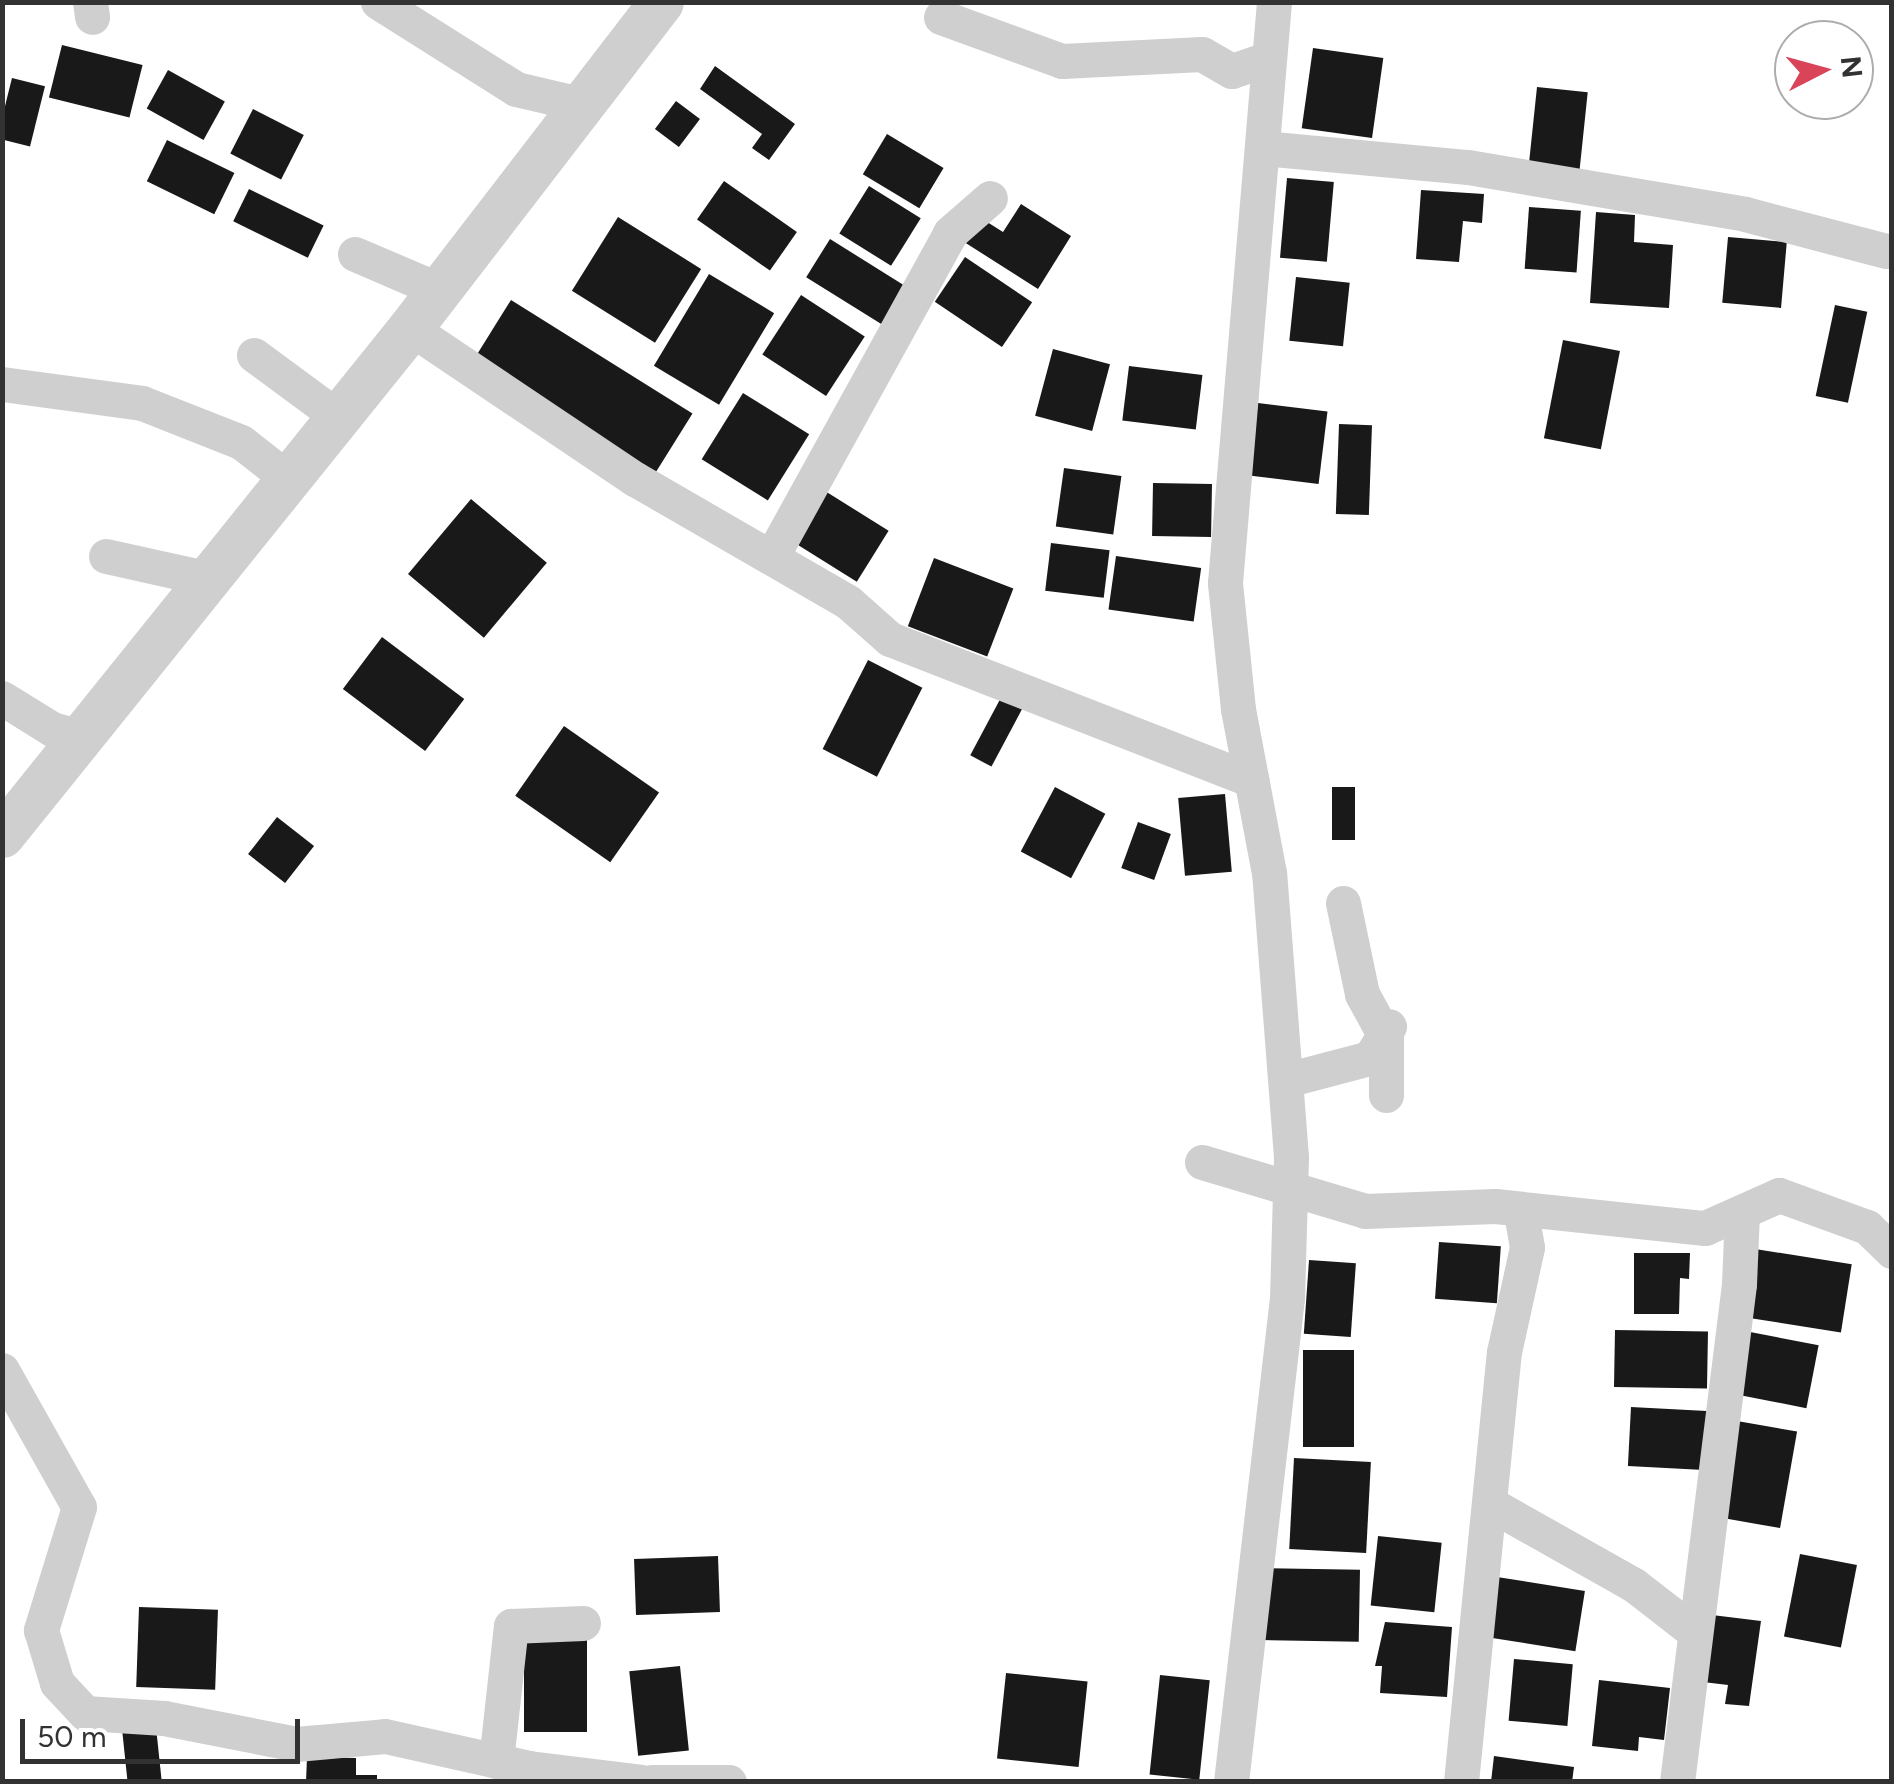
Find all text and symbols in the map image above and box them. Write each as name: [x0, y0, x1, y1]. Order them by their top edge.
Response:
north arrow: [1774, 20, 1874, 120]
text: N: [1834, 55, 1870, 80]
scale bar: [25, 1699, 305, 1761]
text: 50 m: [37, 1718, 106, 1755]

